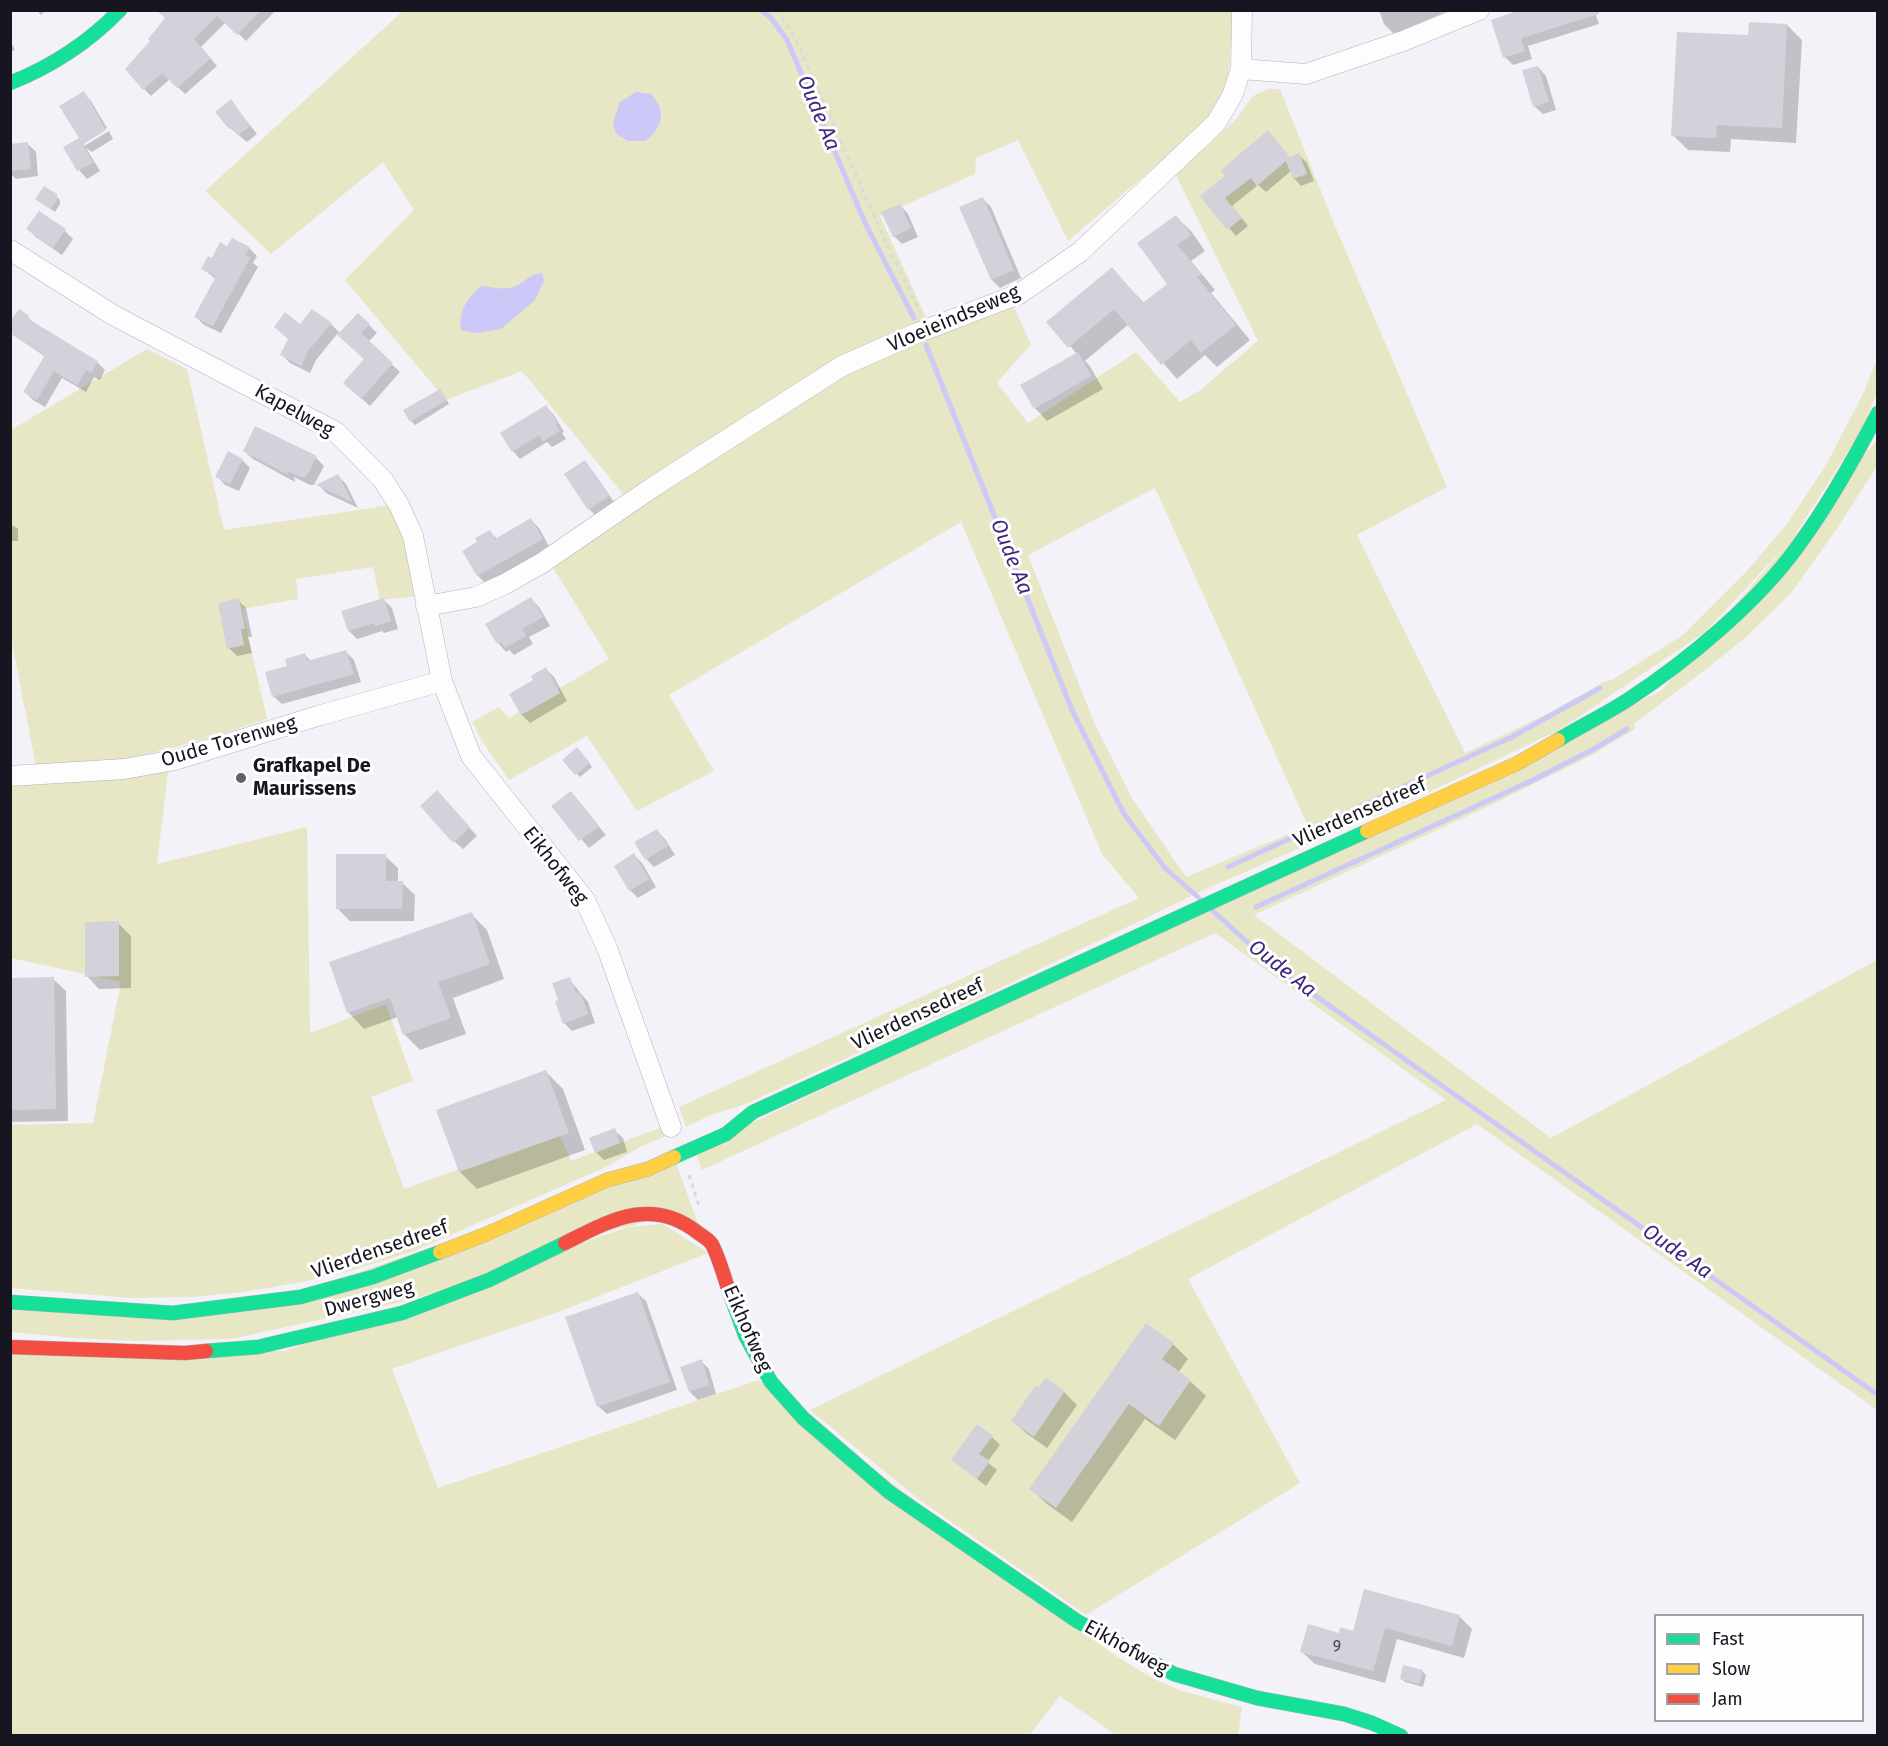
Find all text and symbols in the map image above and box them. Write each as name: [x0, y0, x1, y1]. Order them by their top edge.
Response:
water label: Oude Aa: [791, 72, 845, 154]
street label: Vloeieindseweg: [884, 280, 1024, 358]
street label: Kapelweg: [250, 379, 338, 443]
water label: Oude Aa: [985, 516, 1037, 598]
street label: Oude Torenweg: [158, 711, 300, 773]
place label: Grafkapel De Maurissens: [253, 754, 371, 801]
marker: Grafkapel De Maurissens: [234, 771, 248, 785]
street label: Vlierdensedreef: [1290, 773, 1430, 853]
street label: Eikhofweg: [517, 822, 593, 910]
water label: Oude Aa: [1243, 935, 1321, 1003]
street label: Vlierdensedreef: [848, 974, 988, 1056]
street label: Vlierdensedreef: [308, 1215, 452, 1285]
water label: Oude Aa: [1637, 1219, 1717, 1285]
street label: Dwergweg: [322, 1276, 416, 1322]
street label: Eikhofweg: [717, 1282, 777, 1376]
legend: [1654, 1614, 1864, 1722]
street label: Eikhofweg: [1080, 1615, 1172, 1681]
text: Fast: [1712, 1628, 1744, 1650]
house number: 9: [1333, 1638, 1341, 1658]
text: Slow: [1712, 1658, 1750, 1680]
text: Jam: [1712, 1688, 1743, 1710]

